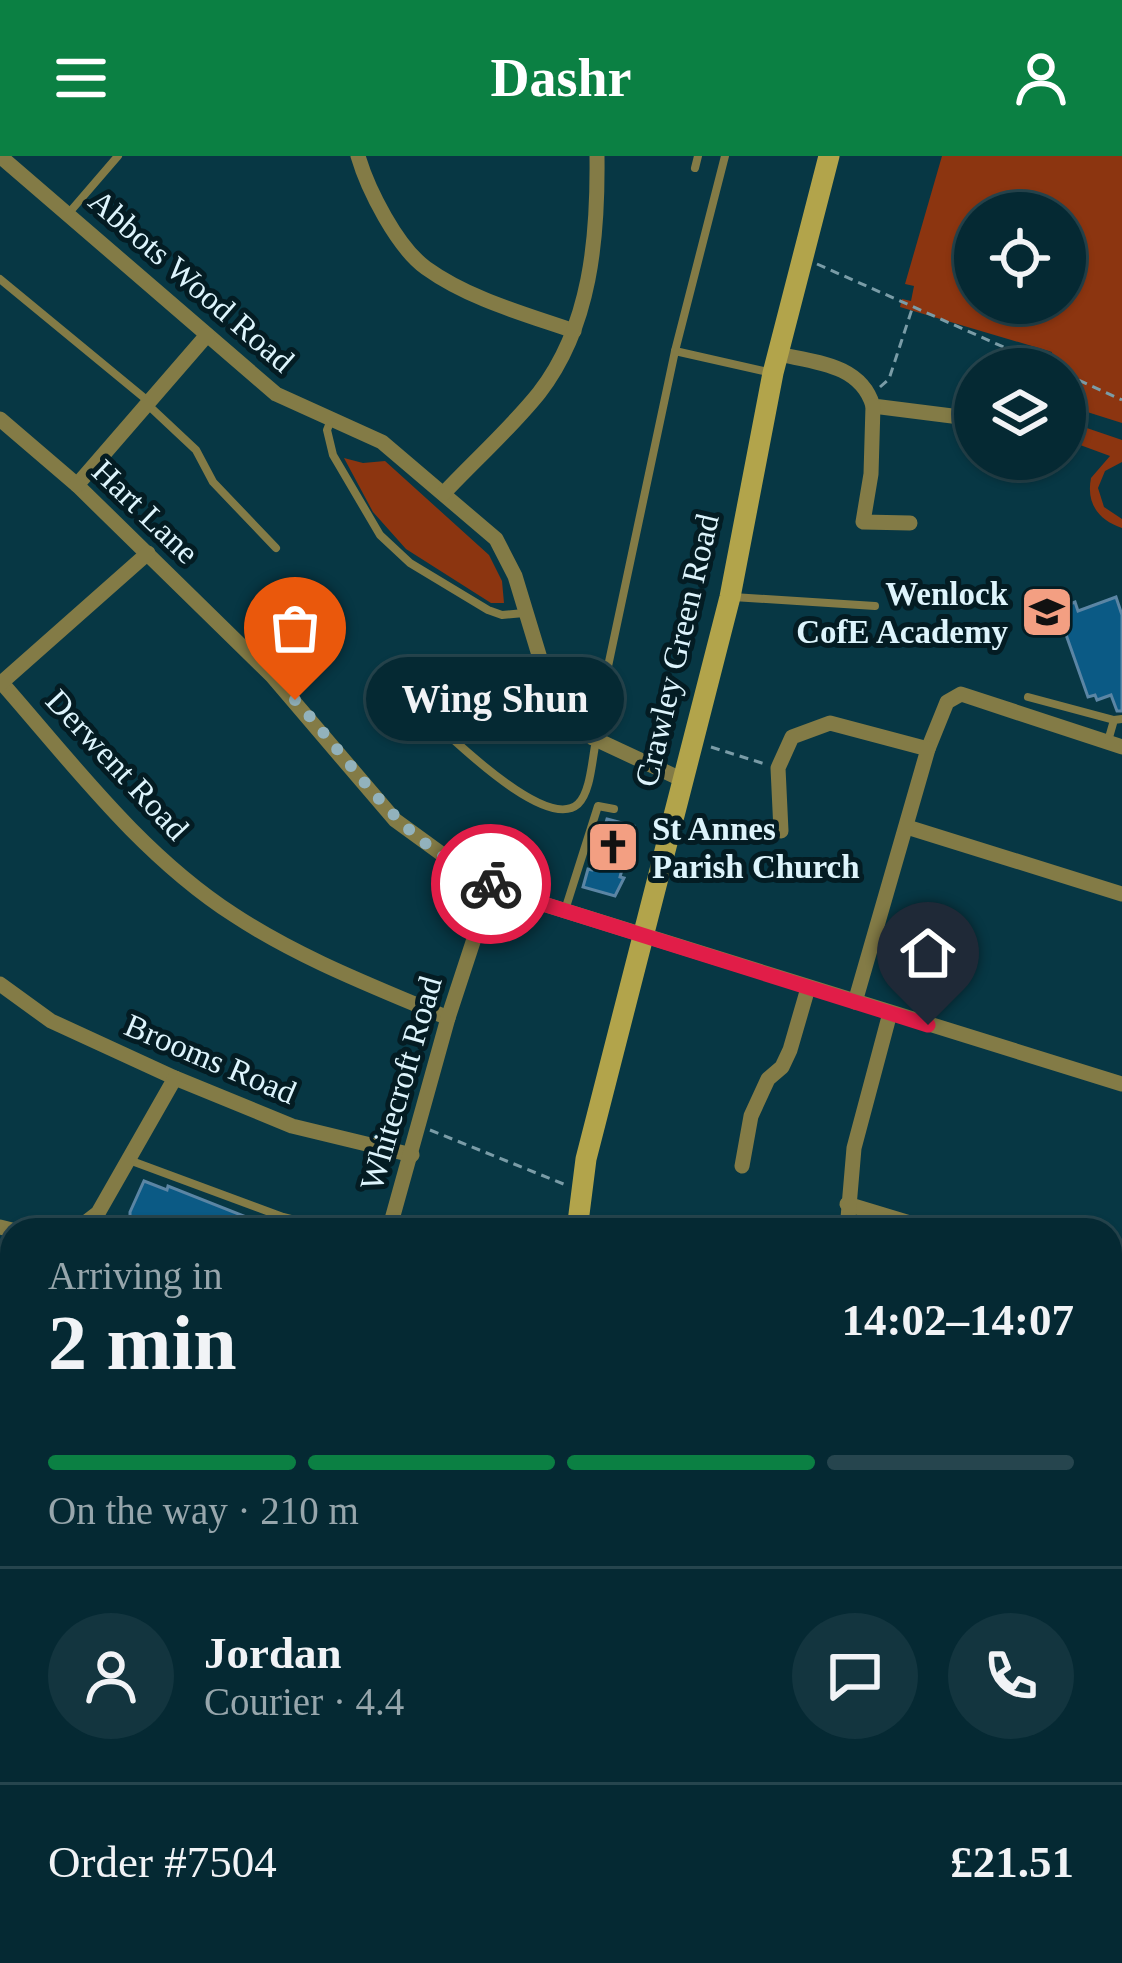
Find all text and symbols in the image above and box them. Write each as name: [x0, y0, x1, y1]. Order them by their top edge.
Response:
icon: menu: [48, 45, 114, 111]
icon: person: [1008, 45, 1074, 111]
text: Dashr: [490, 48, 632, 108]
street label: Abbots Wood Road: [82, 182, 301, 380]
map controls: [954, 192, 1086, 480]
button: locate: [954, 192, 1086, 324]
button: layers: [954, 348, 1086, 480]
street label: Hart Lane: [85, 453, 206, 571]
street label: Crawley Green Road: [628, 510, 726, 790]
place label: Wenlock CofE Academy: [796, 576, 1009, 650]
pin: [244, 577, 346, 700]
school or university icon: Wenlock CofE Academy: [1019, 584, 1075, 640]
icon: bag: [262, 595, 328, 661]
callout: Wing Shun: [367, 658, 625, 742]
text: Wing Shun: [402, 677, 588, 720]
street label: Derwent Road: [39, 682, 196, 847]
place label: St Annes Parish Church: [652, 811, 860, 885]
church icon: St Annes Parish Church: [585, 819, 641, 875]
courier: [431, 824, 551, 944]
icon: bike: [458, 851, 524, 917]
pin: [877, 902, 979, 1025]
icon: home: [895, 920, 961, 986]
street label: Whitecroft Road: [353, 972, 449, 1194]
street label: Brooms Road: [120, 1007, 302, 1111]
text: Arriving in: [48, 1254, 222, 1297]
text: 14:02–14:07: [842, 1295, 1074, 1345]
text: 2 min: [48, 1299, 237, 1386]
text: On the way · 210 m: [48, 1489, 359, 1532]
button: person: [48, 1613, 174, 1739]
button: chat: [792, 1613, 918, 1739]
button: phone: [948, 1613, 1074, 1739]
text: Jordan: [204, 1628, 342, 1678]
text: Courier · 4.4: [204, 1680, 404, 1723]
text: Order #7504: [48, 1837, 277, 1887]
text: £21.51: [950, 1837, 1074, 1887]

